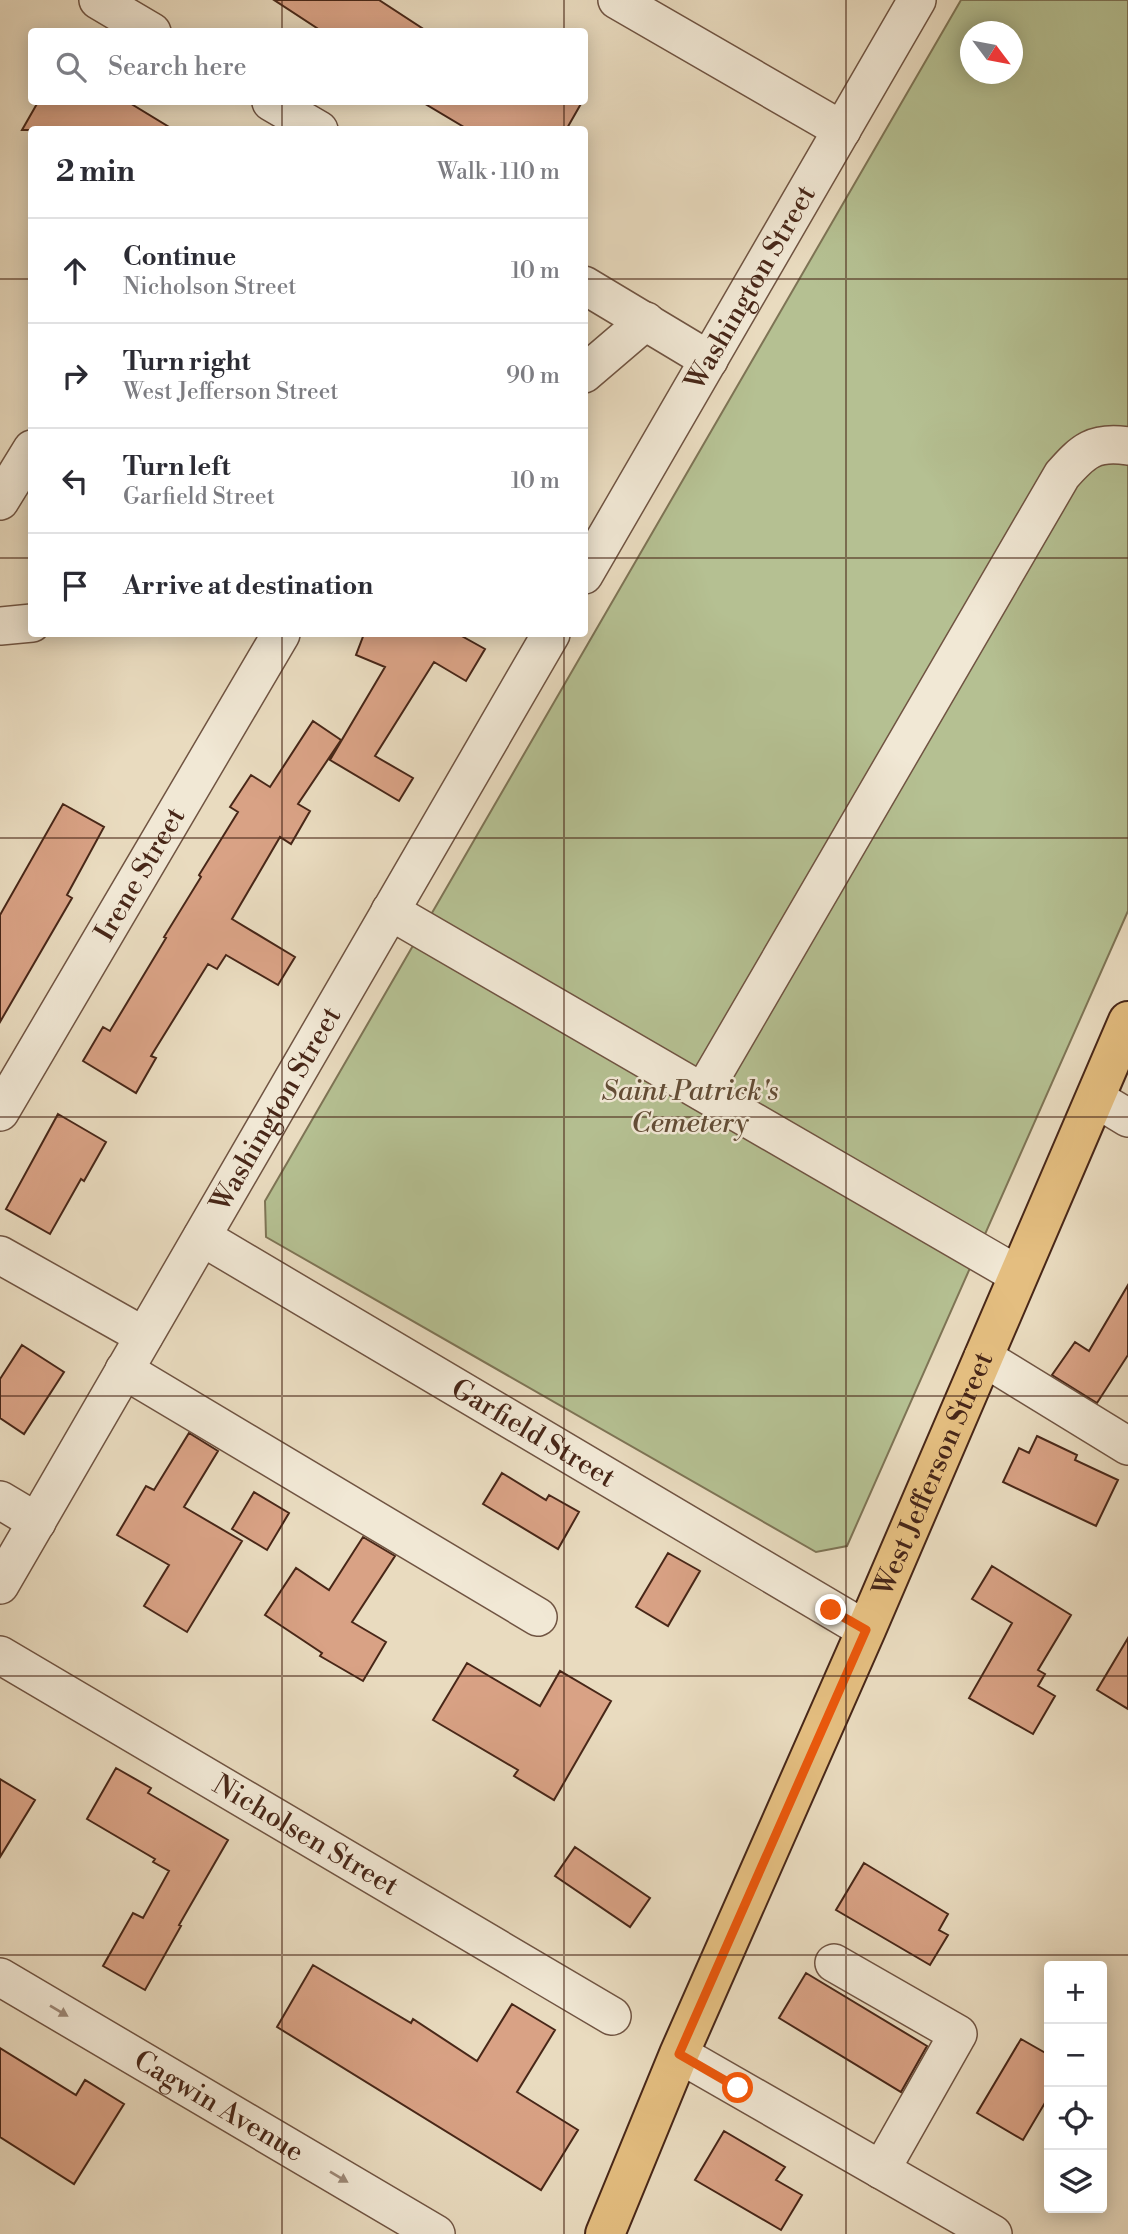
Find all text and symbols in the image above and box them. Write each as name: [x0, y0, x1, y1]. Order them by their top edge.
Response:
north arrow: [960, 21, 1023, 84]
search box: [28, 28, 588, 105]
icon: search: [52, 48, 90, 86]
text: Search here: [108, 51, 247, 83]
text: 2 min: [56, 153, 135, 191]
text: Walk · 110 m: [437, 158, 560, 186]
street label: Washington Street: [677, 179, 823, 397]
text: Continue: [123, 241, 236, 273]
icon: ahead: [56, 252, 94, 290]
text: 10 m: [511, 257, 560, 285]
text: Nicholson Street: [123, 273, 297, 301]
text: Turn right: [123, 346, 251, 378]
icon: right: [56, 357, 94, 395]
text: 90 m: [506, 362, 560, 390]
text: West Jefferson Street: [123, 378, 338, 406]
text: Turn left: [123, 451, 231, 483]
icon: left: [56, 462, 94, 500]
text: 10 m: [511, 467, 560, 495]
text: Garfield Street: [123, 483, 275, 511]
icon: arrive: [56, 567, 94, 605]
text: Arrive at destination: [123, 570, 373, 602]
street label: Irene Street: [87, 801, 193, 947]
street label: Washington Street: [202, 1000, 349, 1219]
park label: Saint Patrick's Cemetery: [602, 1074, 778, 1141]
street label: West Jefferson Street: [865, 1346, 1001, 1602]
street label: Garfield Street: [445, 1371, 622, 1495]
route end: [815, 1594, 846, 1625]
street label: Nicholsen Street: [207, 1767, 405, 1904]
map controls: [1044, 1961, 1107, 2213]
button: +: [1044, 1961, 1107, 2024]
one-way arrow: [49, 2005, 68, 2018]
button: −: [1044, 2024, 1107, 2087]
street label: Cagwin Avenue: [128, 2042, 310, 2170]
route start: [722, 2072, 753, 2103]
button: locate: [1044, 2087, 1107, 2150]
button: layers: [1044, 2150, 1107, 2213]
one-way arrow: [330, 2171, 349, 2183]

